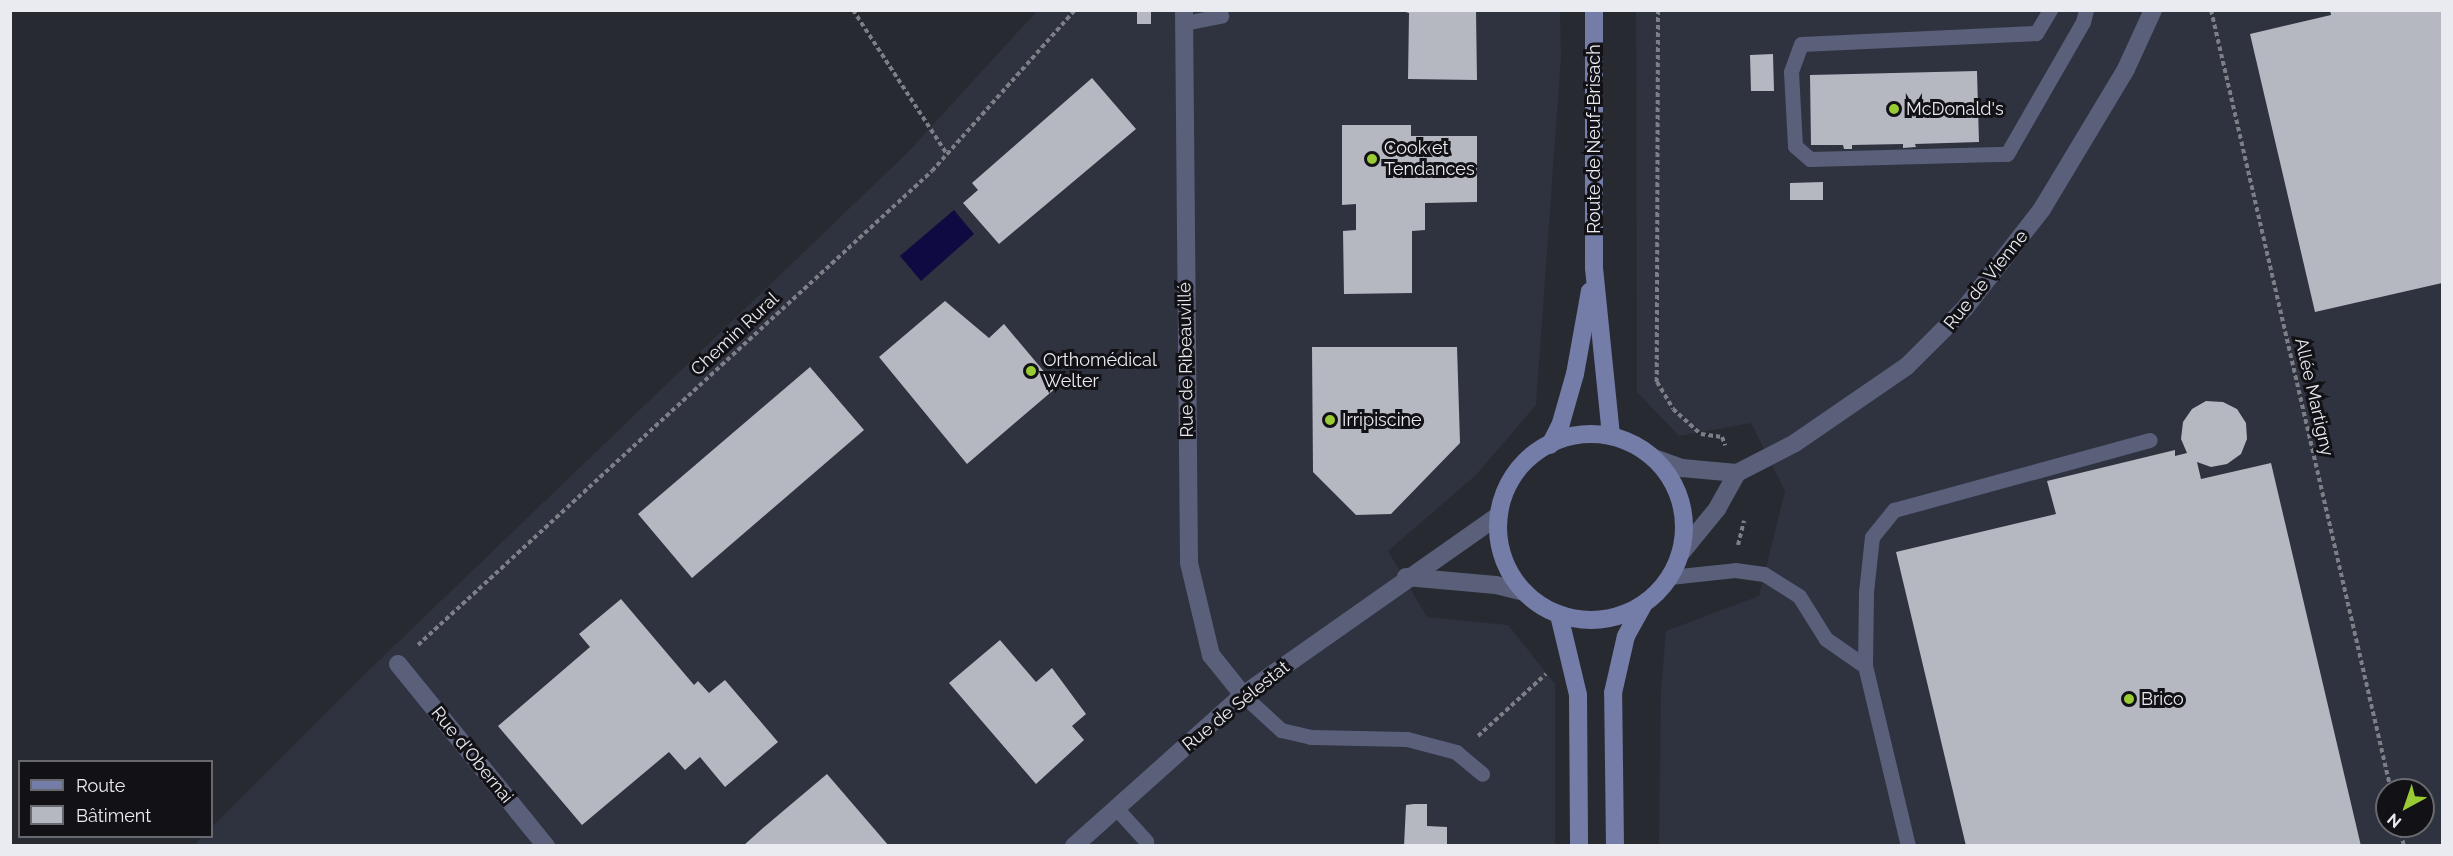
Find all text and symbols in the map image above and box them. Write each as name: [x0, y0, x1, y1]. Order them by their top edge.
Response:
street label: Route de Neuf-Brisach: [1583, 44, 1605, 234]
place label: McDonald's: [1906, 98, 2004, 120]
marker: McDonald's: [1887, 102, 1901, 116]
place label: Cook et Tendances: [1384, 138, 1475, 180]
marker: Cook et Tendances: [1365, 152, 1379, 166]
street label: Rue de Vienne: [1939, 226, 2033, 334]
street label: Rue de Ribeauvillé: [1174, 282, 1198, 438]
street label: Chemin Rural: [687, 288, 783, 380]
street label: Allée Martigny: [2290, 336, 2338, 458]
place label: Orthomédical Welter: [1043, 350, 1157, 392]
marker: Orthomédical Welter: [1024, 364, 1038, 378]
place label: Irripiscine: [1342, 409, 1422, 431]
marker: Irripiscine: [1323, 413, 1337, 427]
street label: Rue de Sélestat: [1178, 656, 1294, 756]
place label: Brico: [2141, 688, 2184, 710]
marker: Brico: [2122, 692, 2136, 706]
street label: Rue d'Obernai: [426, 702, 518, 808]
legend: [18, 760, 213, 838]
text: Route: [76, 775, 125, 796]
north arrow: [2375, 778, 2435, 838]
text: Bâtiment: [76, 805, 151, 826]
text: N: [2384, 809, 2405, 832]

